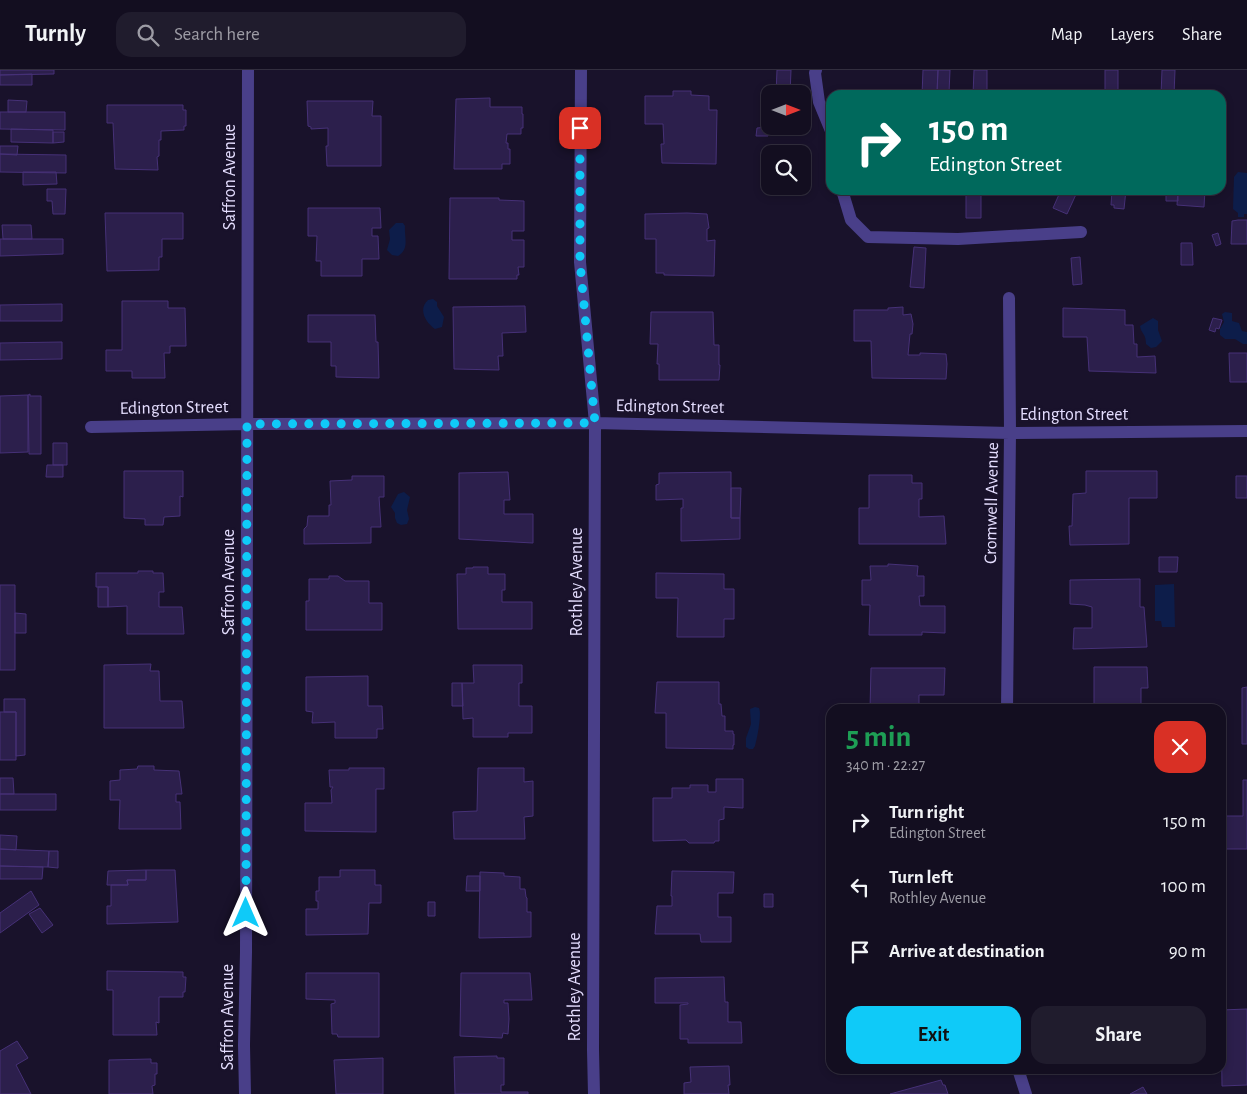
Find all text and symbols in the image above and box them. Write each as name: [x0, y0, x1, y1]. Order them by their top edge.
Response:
search box: [116, 12, 466, 57]
icon: search: [134, 21, 162, 49]
text: Turnly: [25, 22, 86, 46]
text: Search here: [174, 25, 260, 44]
text: Map: [1051, 26, 1082, 44]
text: Layers: [1110, 26, 1154, 44]
text: Share: [1182, 26, 1222, 44]
north arrow: [761, 85, 811, 135]
map controls: [761, 85, 811, 195]
pin: [559, 107, 601, 149]
icon: right: [846, 110, 911, 175]
text: 150 m: [929, 112, 1009, 147]
icon: arrive: [566, 114, 594, 142]
street label: Saffron Avenue: [221, 124, 239, 230]
button: search: [761, 145, 811, 195]
text: Edington Street: [929, 153, 1062, 175]
street label: Edington Street: [615, 397, 725, 417]
street label: Edington Street: [119, 398, 229, 418]
street label: Edington Street: [1020, 406, 1129, 424]
street label: Cromwell Avenue: [982, 442, 1002, 564]
street label: Rothley Avenue: [568, 527, 586, 637]
street label: Saffron Avenue: [220, 529, 238, 635]
button: close: [1154, 721, 1206, 773]
text: 5 min: [846, 722, 911, 752]
text: 340 m · 22:27: [846, 757, 925, 773]
text: Turn right: [889, 803, 964, 822]
icon: right: [846, 808, 874, 836]
text: 150 m: [1163, 812, 1206, 831]
text: Edington Street: [889, 825, 986, 841]
text: Turn left: [889, 868, 953, 887]
icon: left: [846, 873, 874, 901]
text: 100 m: [1161, 877, 1206, 896]
position arrow: [219, 886, 271, 938]
text: Rothley Avenue: [889, 890, 986, 906]
street label: Rothley Avenue: [566, 932, 584, 1042]
icon: arrive: [846, 938, 874, 966]
text: Arrive at destination: [889, 942, 1045, 961]
text: 90 m: [1169, 942, 1206, 961]
street label: Saffron Avenue: [219, 964, 237, 1070]
button: Exit: [846, 1006, 1021, 1064]
button: Share: [1031, 1006, 1206, 1064]

